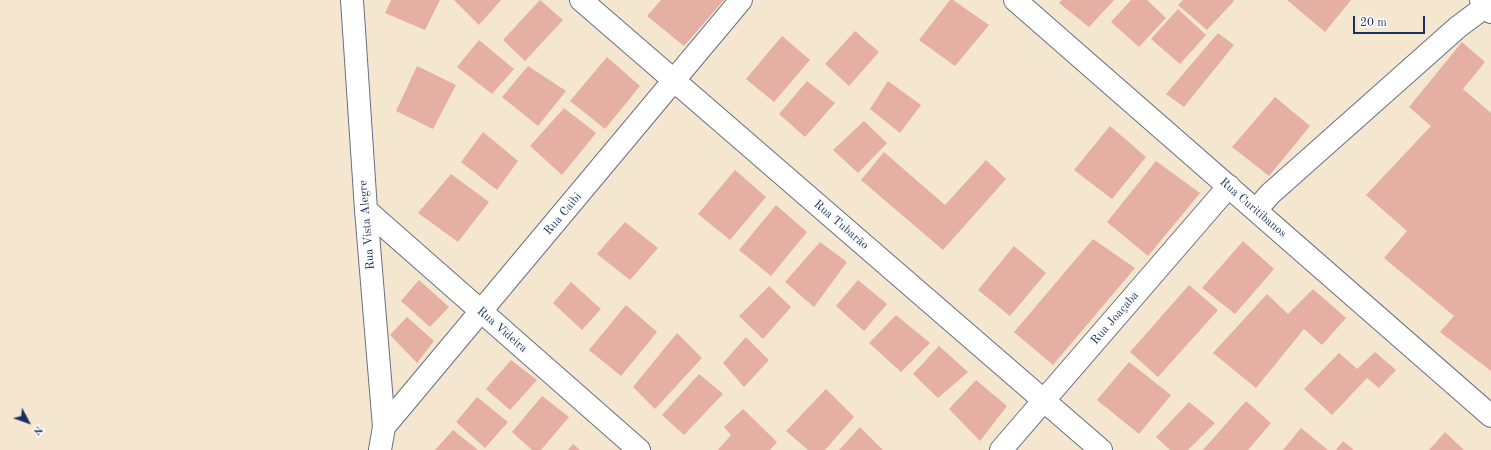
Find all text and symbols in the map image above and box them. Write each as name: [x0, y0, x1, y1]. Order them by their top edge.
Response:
scale bar: [1355, 8, 1427, 34]
text: 20 m: [1360, 17, 1387, 29]
street label: Rua Curitibanos: [1217, 175, 1289, 241]
street label: Rua Vista Alegre: [356, 180, 378, 270]
street label: Rua Caibi: [541, 190, 585, 238]
street label: Rua Tubarão: [811, 197, 871, 253]
street label: Rua Joaçaba: [1088, 288, 1142, 348]
street label: Rua Videira: [474, 304, 530, 356]
north arrow: [8, 402, 48, 442]
text: N: [31, 423, 44, 437]

